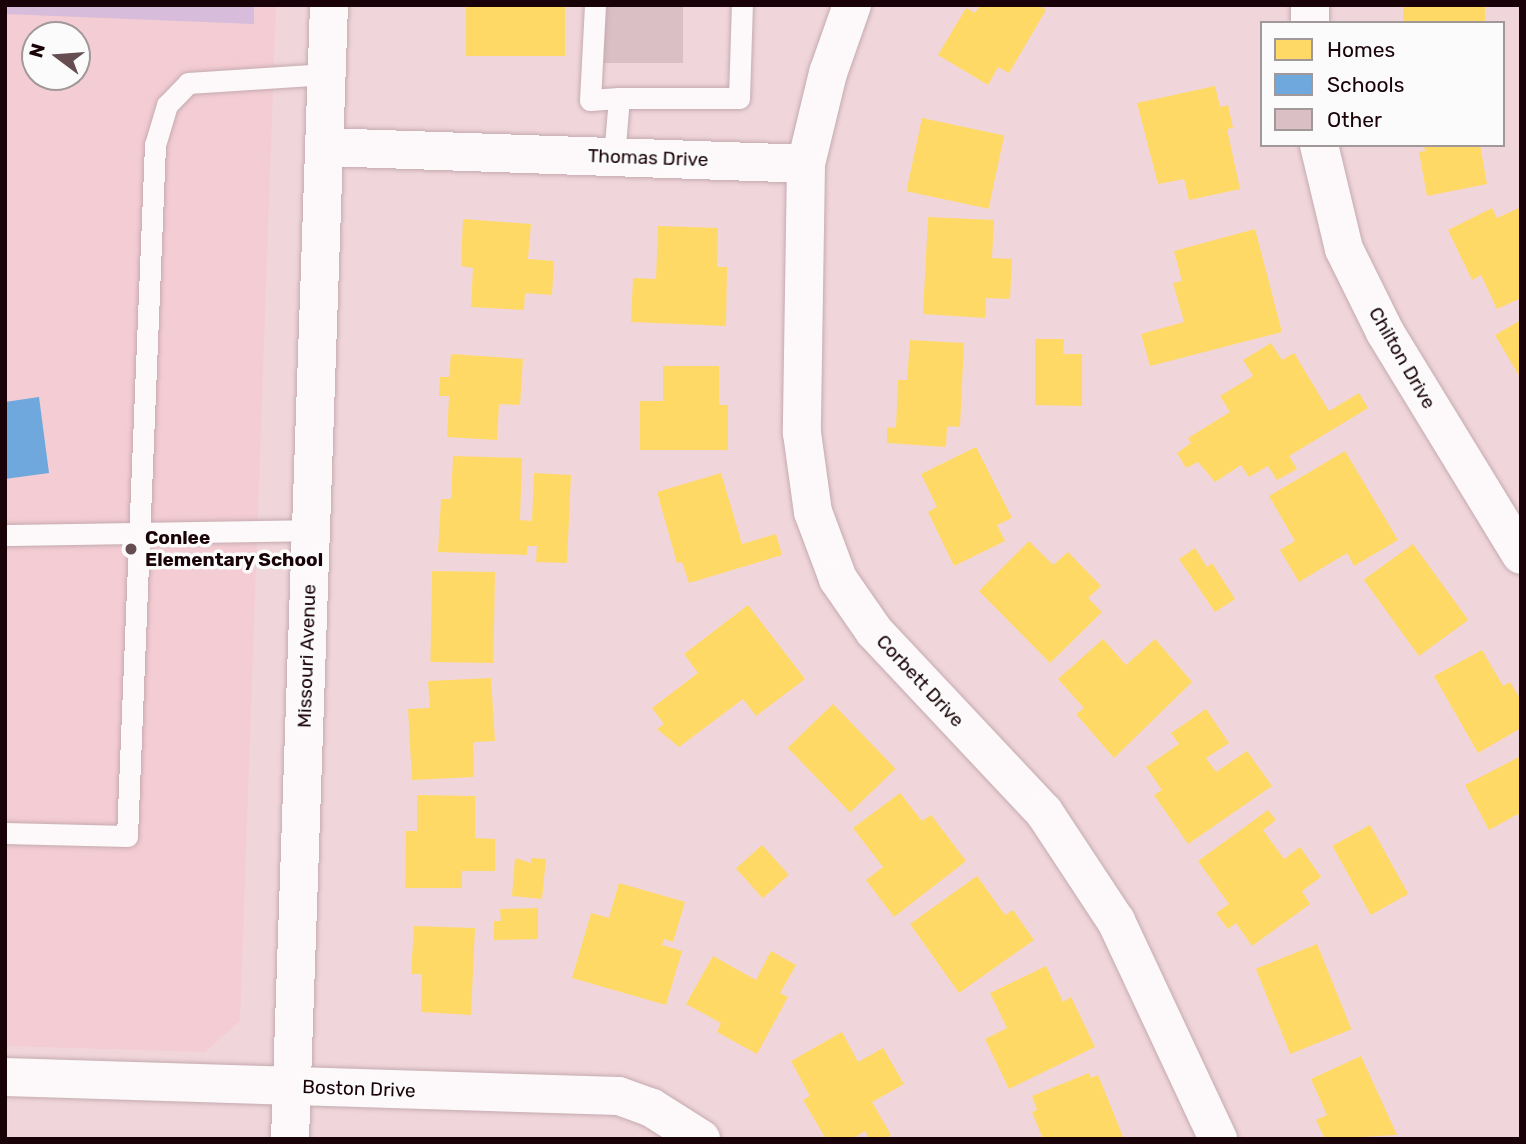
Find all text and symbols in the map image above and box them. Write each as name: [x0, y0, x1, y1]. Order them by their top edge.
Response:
north arrow: [21, 21, 91, 91]
legend: [1260, 21, 1505, 147]
text: Homes: [1327, 37, 1395, 62]
text: N: [24, 41, 50, 60]
text: Schools: [1327, 72, 1404, 97]
text: Other: [1327, 107, 1382, 132]
street label: Thomas Drive: [587, 145, 709, 171]
street label: Chilton Drive: [1364, 303, 1440, 413]
place label: Conlee Elementary School: [145, 527, 324, 571]
marker: Conlee Elementary School: [123, 541, 139, 557]
street label: Missouri Avenue: [293, 583, 321, 729]
street label: Corbett Drive: [871, 630, 969, 732]
street label: Boston Drive: [302, 1076, 416, 1102]

